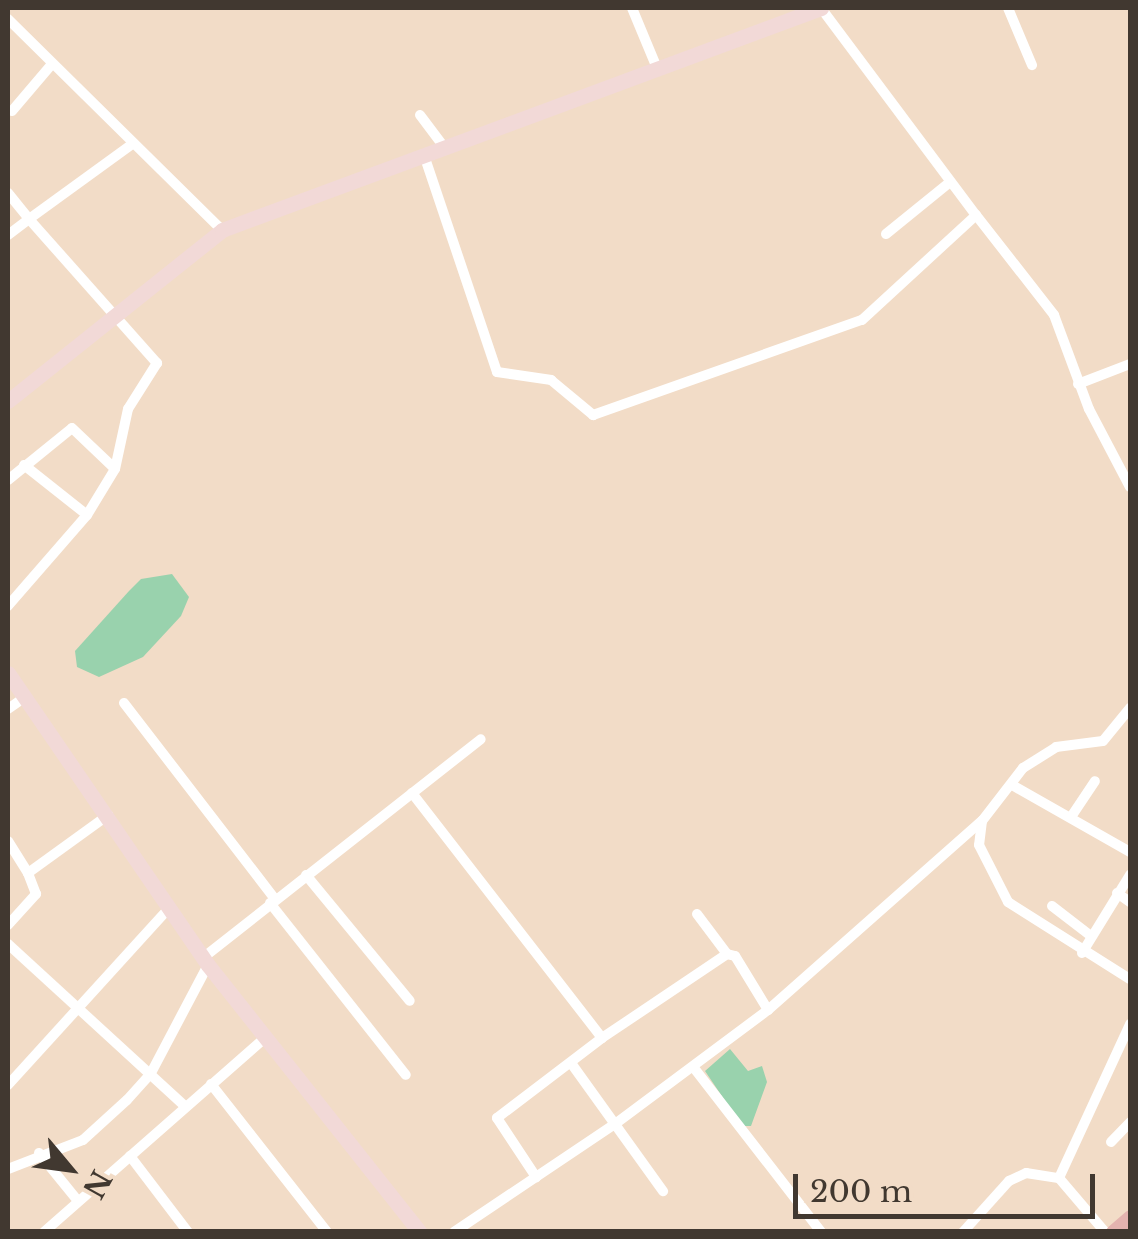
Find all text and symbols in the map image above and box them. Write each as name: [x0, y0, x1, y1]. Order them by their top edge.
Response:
north arrow: [20, 1119, 120, 1219]
scale bar: [798, 1154, 1100, 1216]
text: N: [75, 1164, 118, 1204]
text: 200 m: [810, 1173, 912, 1210]

